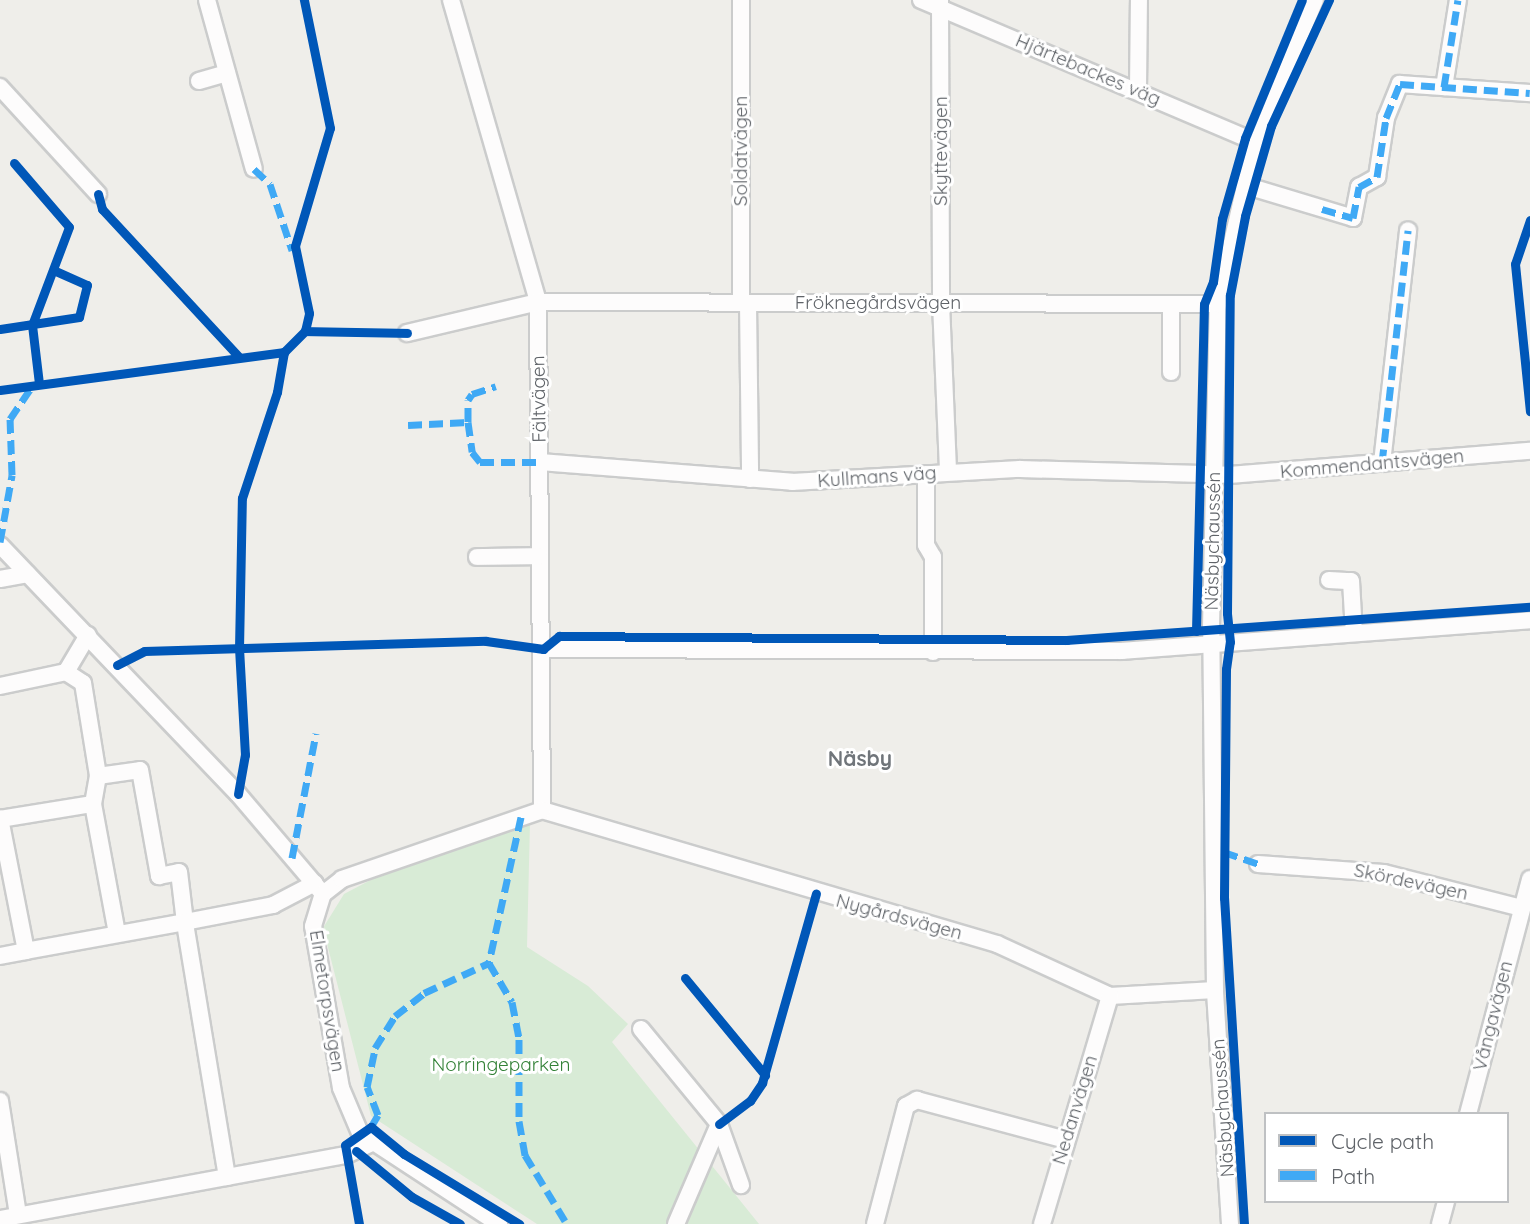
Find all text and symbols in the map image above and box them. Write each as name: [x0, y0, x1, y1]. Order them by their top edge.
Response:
street label: Hjärtebackes väg: [1012, 29, 1164, 111]
street label: Soldatvägen: [730, 96, 752, 206]
street label: Skyttevägen: [930, 96, 952, 206]
street label: Fröknegårdsvägen: [795, 292, 961, 314]
street label: Fältvägen: [527, 355, 551, 443]
street label: Kommendantsvägen: [1279, 445, 1465, 483]
street label: Kullmans väg: [817, 461, 937, 493]
street label: Näsbychaussén: [1200, 471, 1226, 611]
district label: Näsby: [828, 745, 892, 771]
street label: Skördevägen: [1352, 859, 1470, 905]
street label: Nygårdsvägen: [833, 889, 965, 945]
street label: Elmetorpsvägen: [305, 928, 349, 1074]
street label: Vångavägen: [1468, 959, 1518, 1073]
street label: Näsbychaussén: [1207, 1038, 1239, 1178]
street label: Nedanvägen: [1048, 1053, 1102, 1167]
park label: Norringeparken: [431, 1054, 571, 1076]
legend: [1264, 1112, 1509, 1203]
text: Cycle path: [1331, 1128, 1434, 1154]
text: Path: [1331, 1163, 1375, 1189]

